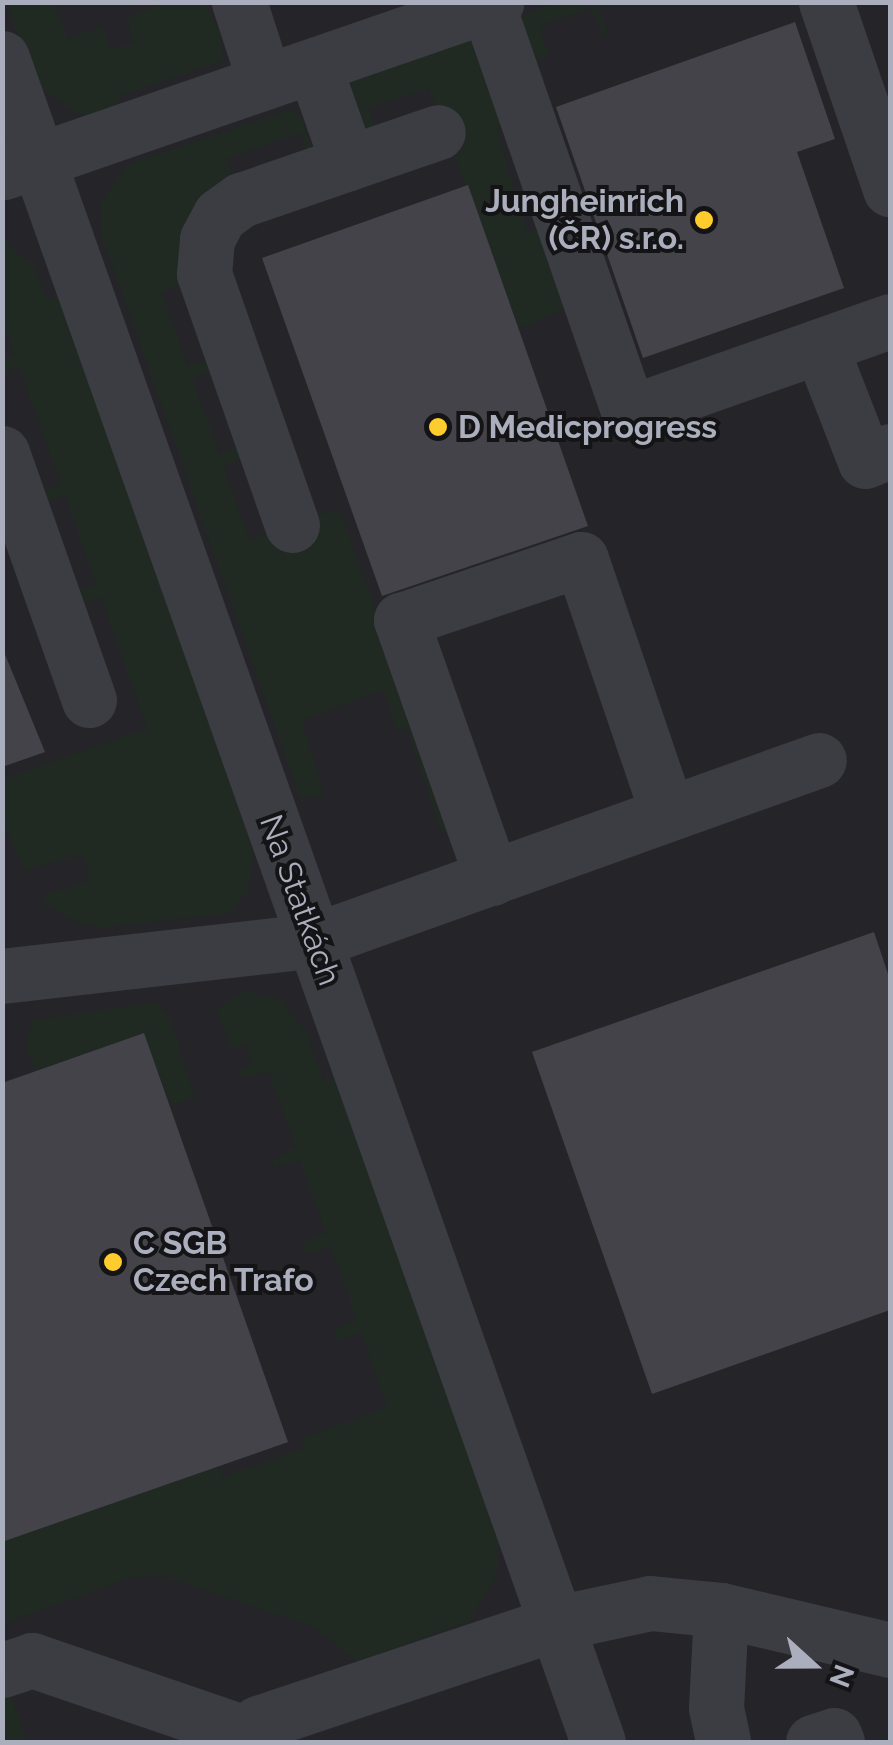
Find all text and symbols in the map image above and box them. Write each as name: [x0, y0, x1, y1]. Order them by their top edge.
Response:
place label: Jungheinrich (ČR) s.r.o.: [485, 183, 684, 258]
marker: Jungheinrich (ČR) s.r.o.: [693, 209, 715, 231]
place label: D Medicprogress: [458, 408, 717, 446]
marker: D Medicprogress: [427, 416, 449, 438]
street label: Na Statkách: [251, 810, 349, 990]
place label: C SGB Czech Trafo: [133, 1225, 315, 1300]
marker: C SGB Czech Trafo: [102, 1251, 124, 1273]
north arrow: [763, 1615, 863, 1715]
text: N: [822, 1660, 861, 1692]

